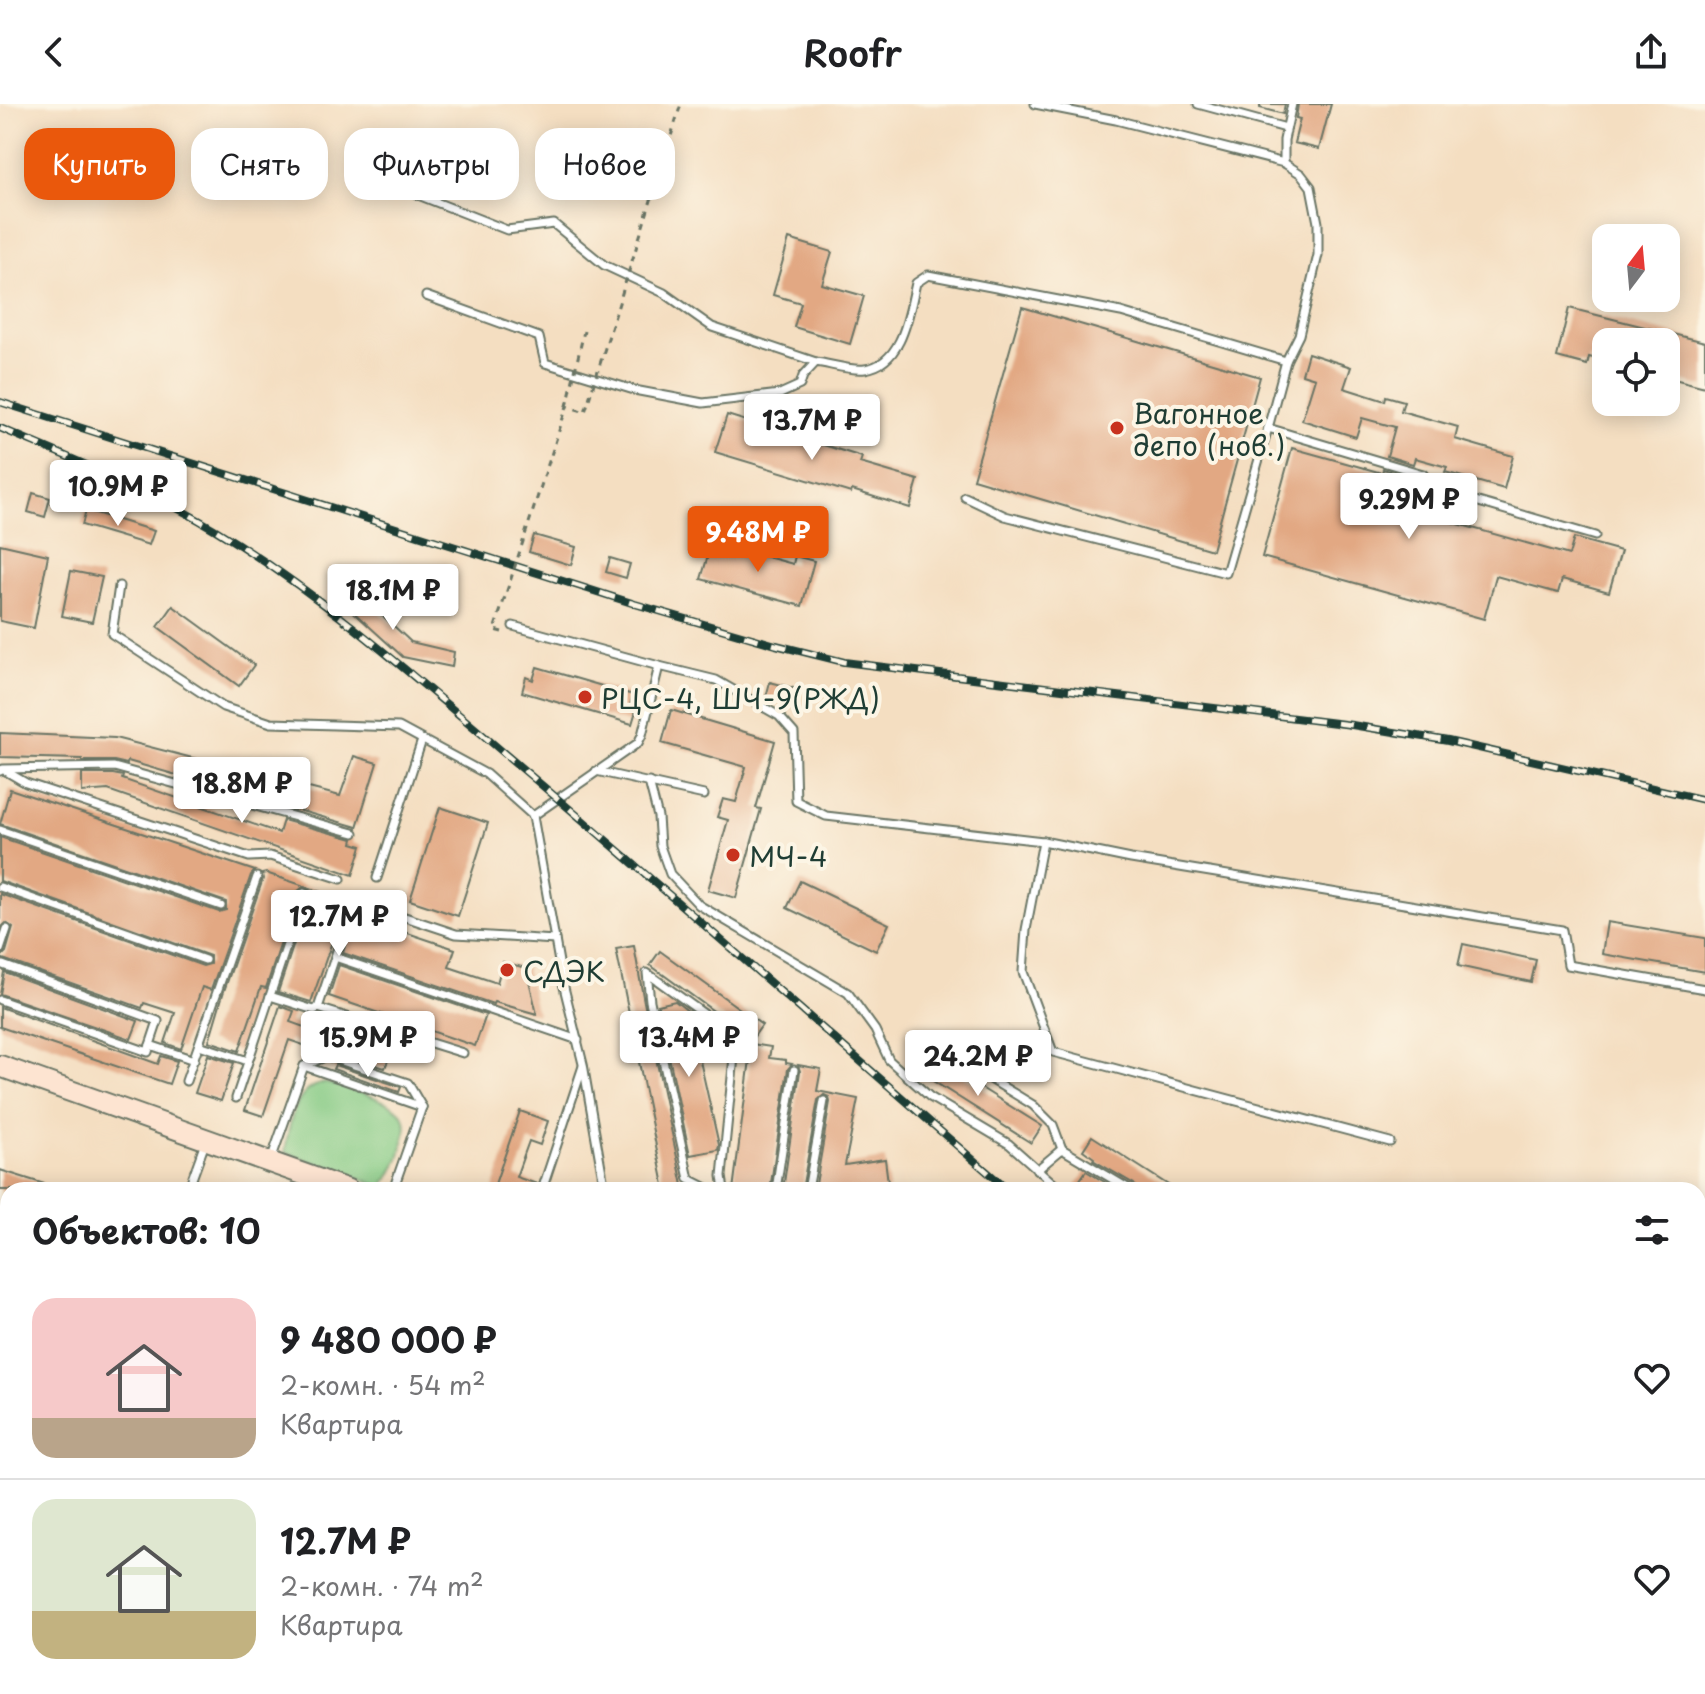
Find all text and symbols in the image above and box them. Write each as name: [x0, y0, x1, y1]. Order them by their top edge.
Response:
text: Roofr: [803, 25, 902, 79]
icon: back: [32, 30, 76, 74]
icon: share: [1629, 30, 1673, 74]
chip: Купить: [24, 128, 175, 200]
chip: Снять: [191, 128, 328, 200]
chip: Фильтры: [344, 128, 519, 200]
chip: Новое: [535, 128, 675, 200]
north arrow: [1592, 224, 1680, 312]
map controls: [1592, 224, 1680, 416]
button: locate: [1592, 328, 1680, 416]
place label: Вагонное депо (нов.): [1133, 391, 1285, 466]
pin: 13.7M ₽: [738, 394, 886, 462]
text: 13.7M ₽: [762, 400, 862, 439]
marker: Вагонное депо (нов.): [1108, 419, 1126, 437]
pin: 10.9M ₽: [44, 460, 192, 528]
text: 10.9M ₽: [68, 466, 168, 505]
pin: 9.29M ₽: [1335, 473, 1483, 541]
text: 9.29M ₽: [1358, 479, 1460, 518]
pin: 9.48M ₽: [684, 506, 832, 574]
text: 9.48M ₽: [706, 512, 810, 551]
pin: 18.1M ₽: [319, 564, 467, 632]
text: 18.1M ₽: [345, 570, 441, 609]
place label: РЦС-4, ШЧ-9(РЖД): [601, 676, 880, 719]
marker: РЦС-4, ШЧ-9(РЖД): [576, 688, 594, 706]
pin: 18.8M ₽: [168, 757, 316, 825]
text: 18.8M ₽: [191, 763, 293, 802]
place label: МЧ-4: [749, 834, 827, 877]
marker: МЧ-4: [724, 846, 742, 864]
pin: 12.7M ₽: [265, 890, 413, 958]
text: 12.7M ₽: [289, 896, 389, 935]
place label: СДЭК: [523, 949, 605, 992]
marker: СДЭК: [498, 961, 516, 979]
pin: 15.9M ₽: [294, 1011, 442, 1079]
pin: 13.4M ₽: [615, 1011, 763, 1079]
text: 15.9M ₽: [319, 1017, 417, 1056]
text: 13.4M ₽: [638, 1017, 740, 1056]
pin: 24.2M ₽: [904, 1030, 1052, 1098]
text: 24.2M ₽: [923, 1036, 1033, 1075]
text: Объектов: 10: [32, 1204, 260, 1256]
icon: filters: [1630, 1208, 1674, 1252]
text: 9 480 000 ₽: [280, 1313, 497, 1365]
icon: home: [96, 1330, 192, 1426]
icon: heart: [1630, 1356, 1674, 1400]
text: 2-комн. · 54 m²: [280, 1365, 486, 1404]
text: Квартира: [280, 1404, 403, 1443]
text: 12.7M ₽: [280, 1514, 411, 1566]
icon: home: [96, 1531, 192, 1627]
icon: heart: [1630, 1557, 1674, 1601]
text: 2-комн. · 74 m²: [280, 1566, 484, 1605]
text: Квартира: [280, 1605, 403, 1644]

